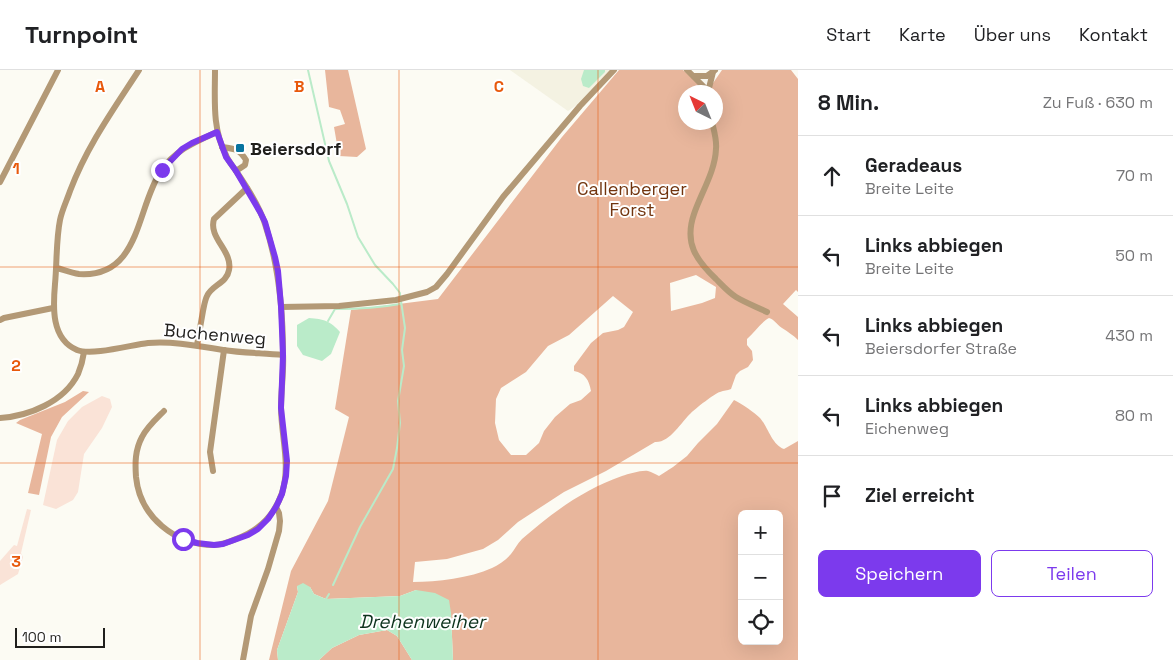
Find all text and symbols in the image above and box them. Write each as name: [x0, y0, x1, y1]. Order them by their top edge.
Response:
text: Turnpoint: [25, 19, 138, 50]
text: Start: [826, 23, 871, 46]
text: Karte: [899, 23, 946, 46]
text: Über uns: [974, 23, 1051, 46]
text: Kontakt: [1079, 23, 1148, 46]
text: A: [95, 76, 105, 97]
text: B: [294, 76, 304, 97]
text: C: [494, 76, 504, 97]
north arrow: [678, 85, 723, 130]
text: 8 Min.: [818, 89, 879, 116]
text: Zu Fuß · 630 m: [1043, 92, 1153, 113]
place label: Beiersdorf: [250, 137, 341, 160]
marker: Beiersdorf: [234, 142, 246, 154]
text: Geradeaus: [865, 153, 962, 178]
text: 1: [12, 158, 20, 179]
route end: [151, 159, 174, 182]
icon: ahead: [818, 162, 846, 190]
text: 70 m: [1116, 165, 1153, 186]
park label: Callenberger Forst: [577, 177, 687, 221]
text: Breite Leite: [865, 178, 954, 199]
text: Links abbiegen: [865, 233, 1003, 258]
icon: left: [818, 242, 846, 270]
text: 50 m: [1115, 245, 1153, 266]
text: Breite Leite: [865, 258, 954, 279]
text: Links abbiegen: [865, 313, 1003, 338]
street label: Buchenweg: [163, 318, 267, 350]
icon: left: [818, 322, 846, 350]
text: 430 m: [1105, 325, 1153, 346]
text: Beiersdorfer Straße: [865, 338, 1017, 359]
text: 2: [11, 355, 21, 376]
text: Links abbiegen: [865, 393, 1003, 418]
icon: left: [818, 402, 846, 430]
text: 80 m: [1115, 405, 1153, 426]
text: Eichenweg: [865, 418, 949, 439]
icon: arrive: [818, 482, 846, 510]
text: Ziel erreicht: [865, 483, 975, 508]
map controls: [738, 510, 783, 645]
button: +: [738, 510, 783, 555]
route start: [172, 528, 195, 551]
button: Speichern: [818, 550, 981, 597]
button: Teilen: [991, 550, 1153, 597]
text: 3: [11, 551, 21, 572]
button: −: [738, 555, 783, 600]
button: locate: [738, 600, 783, 645]
water label: Drehenweiher: [359, 609, 487, 634]
scale bar: [15, 625, 105, 648]
text: 100 m: [22, 628, 61, 646]

